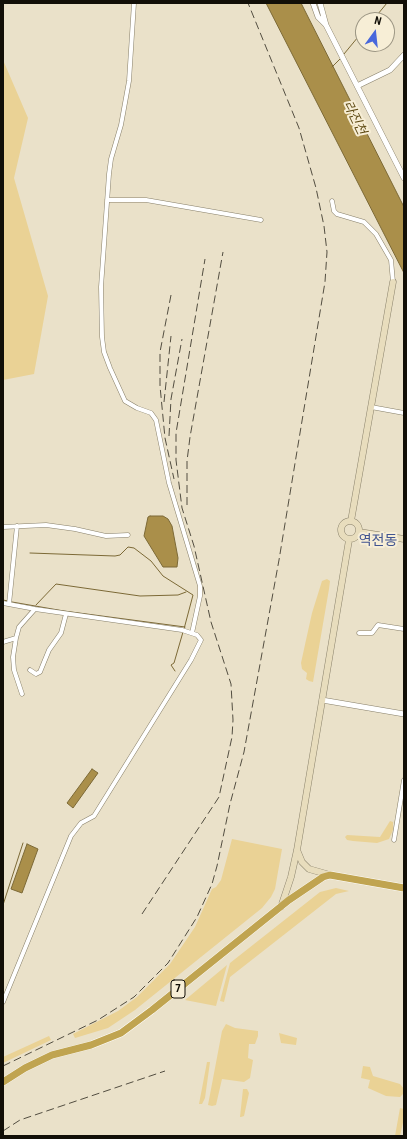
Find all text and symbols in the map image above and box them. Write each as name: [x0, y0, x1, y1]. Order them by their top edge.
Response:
north arrow: [355, 12, 395, 52]
text: N: [373, 14, 383, 28]
water label: 라진천: [339, 98, 369, 138]
district label: 역전동: [359, 533, 397, 549]
road number: 7: [171, 980, 185, 998]

